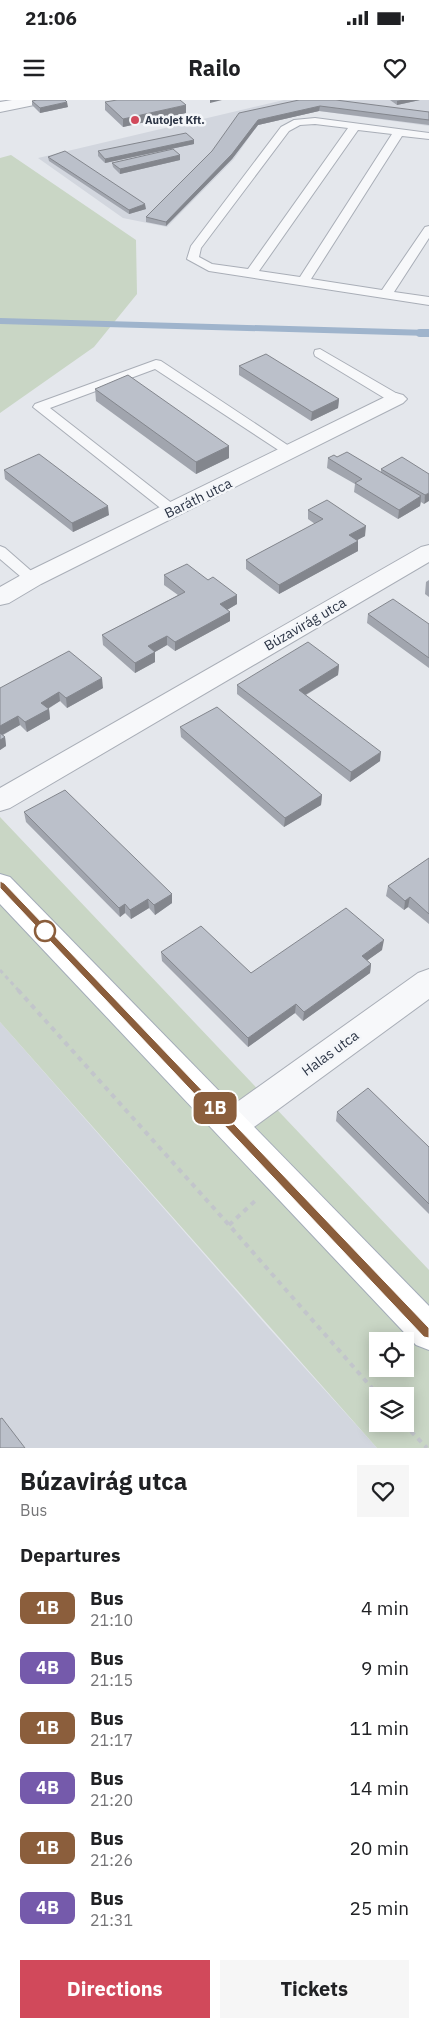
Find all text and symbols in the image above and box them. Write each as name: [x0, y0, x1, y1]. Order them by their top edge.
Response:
text: 21:06: [25, 6, 77, 30]
text: Railo: [188, 53, 241, 82]
icon: menu: [20, 54, 48, 82]
icon: heart: [381, 54, 409, 82]
place label: Autojet Kft.: [145, 113, 205, 127]
marker: Autojet Kft.: [129, 114, 141, 126]
street label: Baráth utca: [161, 474, 235, 522]
street label: Búzavirág utca: [261, 593, 350, 655]
unlabelled marker: [34, 920, 56, 942]
street label: Halas utca: [298, 1026, 362, 1080]
line badge: 1B: [192, 1092, 238, 1124]
text: 1B: [204, 1096, 226, 1119]
map controls: [369, 1332, 414, 1432]
button: locate: [369, 1332, 414, 1377]
button: layers: [369, 1387, 414, 1432]
text: Búzavirág utca: [20, 1465, 187, 1497]
button: heart: [357, 1465, 409, 1517]
text: Bus: [20, 1500, 47, 1520]
text: Departures: [20, 1543, 120, 1567]
text: Bus: [90, 1586, 124, 1610]
text: 1B: [36, 1596, 59, 1619]
text: 4 min: [361, 1596, 409, 1620]
text: 21:10: [90, 1610, 133, 1630]
text: Bus: [90, 1646, 124, 1670]
text: 4B: [36, 1656, 59, 1679]
text: 9 min: [361, 1656, 409, 1680]
text: 21:15: [90, 1670, 133, 1690]
text: Bus: [90, 1706, 124, 1730]
text: 1B: [36, 1716, 59, 1739]
text: 11 min: [350, 1716, 409, 1740]
text: 21:17: [90, 1730, 133, 1750]
text: Bus: [90, 1766, 124, 1790]
text: 4B: [36, 1776, 59, 1799]
text: 14 min: [350, 1776, 409, 1800]
text: 21:20: [90, 1790, 133, 1810]
text: Bus: [90, 1826, 124, 1850]
text: 1B: [36, 1836, 59, 1859]
text: 20 min: [350, 1836, 409, 1860]
text: 21:26: [90, 1850, 133, 1870]
text: Bus: [90, 1886, 124, 1910]
text: 4B: [36, 1896, 59, 1919]
text: 25 min: [350, 1896, 409, 1920]
text: 21:31: [90, 1910, 133, 1930]
button: Directions: [20, 1960, 210, 2018]
button: Tickets: [220, 1960, 409, 2018]

